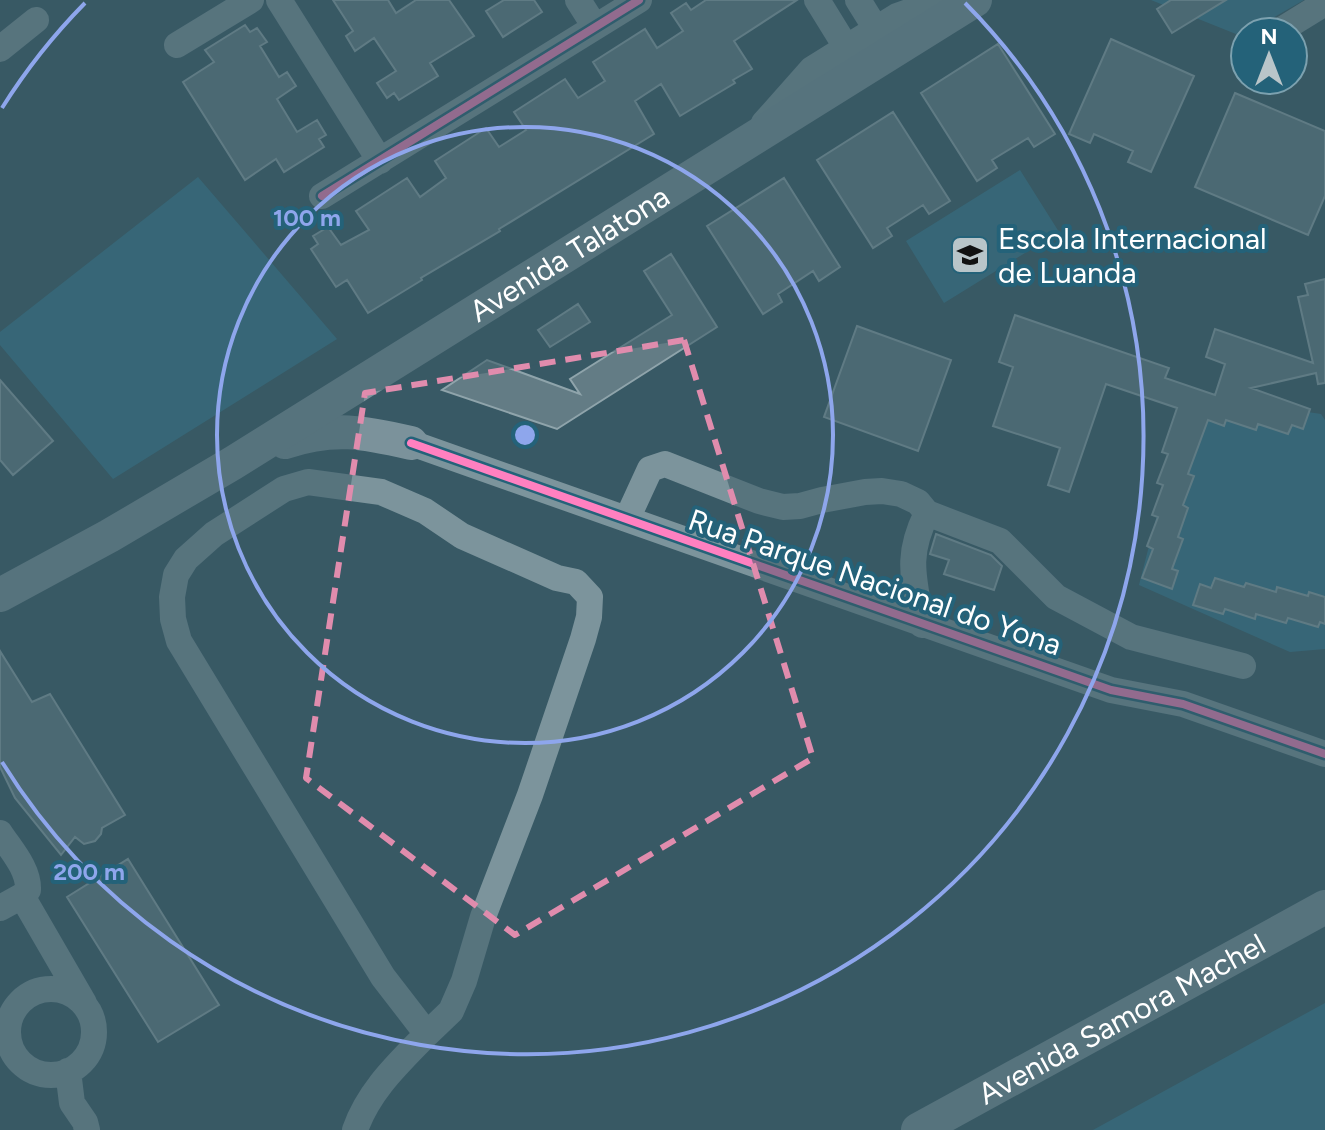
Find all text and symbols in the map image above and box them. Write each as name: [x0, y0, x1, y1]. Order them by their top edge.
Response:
north arrow: [1229, 16, 1309, 96]
text: N: [1260, 23, 1278, 50]
street label: Avenida Talatona: [462, 177, 676, 329]
text: 100 m: [273, 203, 341, 232]
place label: Escola Internacional de Luanda: [998, 220, 1267, 291]
school or university icon: Escola Internacional de Luanda: [949, 234, 991, 276]
centre of rings: [511, 421, 539, 449]
street label: Rua Parque Nacional do Yona: [684, 501, 1066, 663]
text: 200 m: [53, 857, 125, 886]
street label: Avenida Samora Machel: [971, 925, 1271, 1112]

